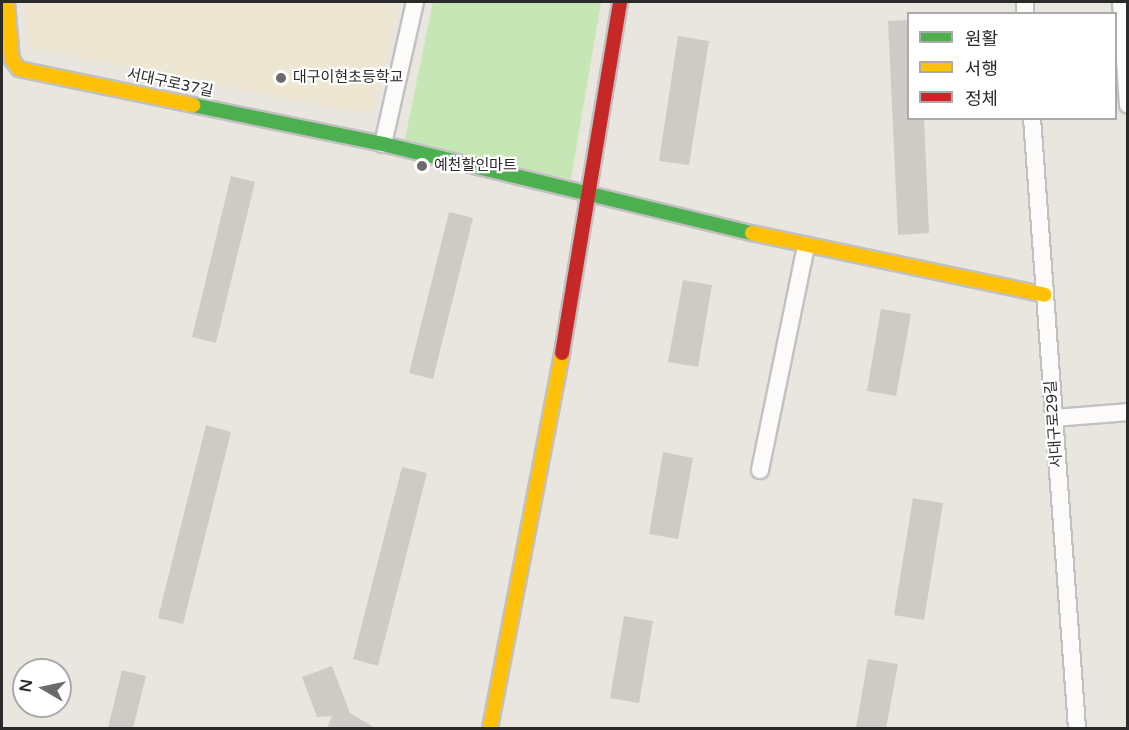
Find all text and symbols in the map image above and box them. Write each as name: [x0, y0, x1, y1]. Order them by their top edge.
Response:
legend: [907, 12, 1117, 120]
text: 원활: [965, 28, 998, 50]
text: 서행: [965, 58, 998, 80]
street label: 서대구로37길: [125, 65, 215, 101]
place label: 대구이현초등학교: [293, 69, 403, 87]
marker: 대구이현초등학교: [274, 71, 288, 85]
text: 정체: [965, 88, 998, 110]
place label: 예천할인마트: [434, 157, 517, 175]
marker: 예천할인마트: [415, 159, 429, 173]
street label: 서대구로29길: [1042, 380, 1066, 468]
north arrow: [12, 658, 72, 718]
text: N: [15, 678, 37, 693]

